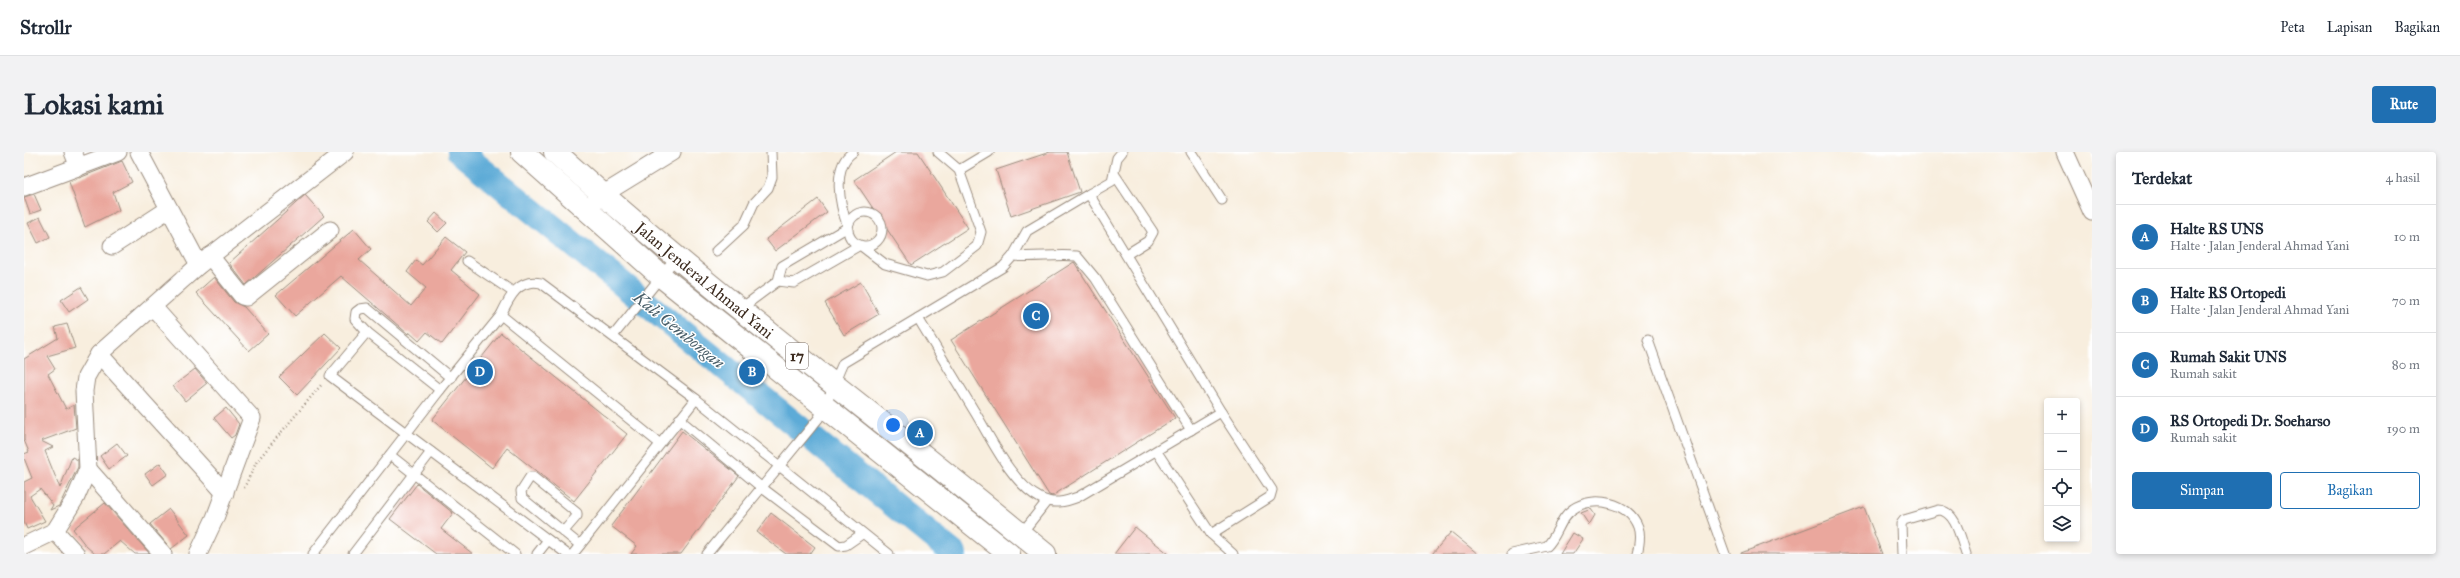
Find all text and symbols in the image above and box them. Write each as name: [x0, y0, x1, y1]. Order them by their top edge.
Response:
text: Strollr: [20, 16, 72, 39]
text: Peta: [2280, 19, 2305, 36]
text: Lapisan: [2327, 19, 2372, 36]
text: Bagikan: [2394, 19, 2440, 36]
button: Rute: [2372, 86, 2436, 123]
text: Lokasi kami: [24, 87, 164, 122]
text: Terdekat: [2132, 168, 2192, 189]
text: 4 hasil: [2385, 170, 2420, 186]
street label: Jalan Jenderal Ahmad Yani: [630, 216, 778, 343]
text: Halte RS UNS: [2170, 220, 2264, 238]
text: A: [2141, 229, 2149, 245]
text: 10 m: [2394, 229, 2420, 245]
text: Halte · Jalan Jenderal Ahmad Yani: [2170, 238, 2349, 254]
text: Halte RS Ortopedi: [2170, 284, 2286, 302]
water label: Kali Gembongan: [628, 286, 729, 373]
text: B: [2141, 293, 2149, 309]
text: 70 m: [2392, 293, 2420, 309]
pin: C: [1023, 301, 1049, 331]
text: Halte · Jalan Jenderal Ahmad Yani: [2170, 302, 2349, 318]
road number: 17: [786, 343, 808, 369]
text: Rumah Sakit UNS: [2170, 348, 2287, 366]
pin: D: [467, 357, 493, 387]
pin: B: [739, 357, 765, 387]
text: C: [2141, 357, 2149, 373]
text: 80 m: [2392, 357, 2420, 373]
text: Rumah sakit: [2170, 366, 2237, 382]
map controls: [2044, 398, 2080, 542]
button: +: [2044, 398, 2080, 434]
text: RS Ortopedi Dr. Soeharso: [2170, 412, 2331, 430]
your location: [883, 415, 903, 435]
pin: A: [907, 418, 933, 448]
text: D: [2140, 421, 2150, 437]
text: 190 m: [2387, 421, 2420, 437]
text: Rumah sakit: [2170, 430, 2237, 446]
button: −: [2044, 434, 2080, 470]
button: locate: [2044, 470, 2080, 506]
button: Simpan: [2132, 472, 2272, 509]
button: Bagikan: [2280, 472, 2420, 509]
button: layers: [2044, 506, 2080, 542]

